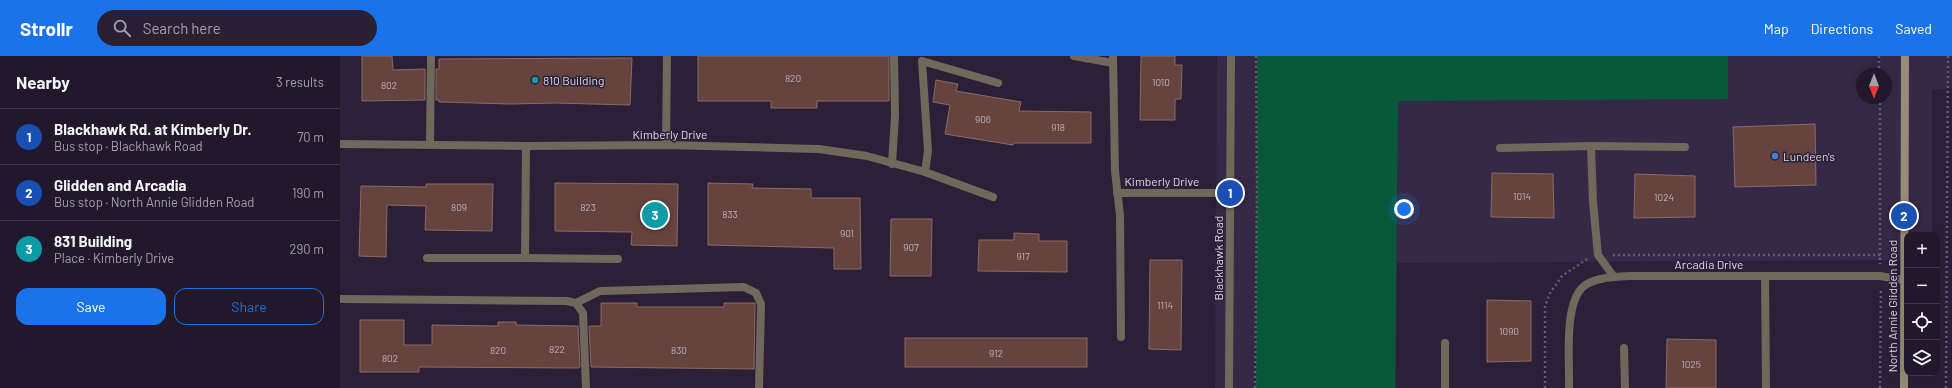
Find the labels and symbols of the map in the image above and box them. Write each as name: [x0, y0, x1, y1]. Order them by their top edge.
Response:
north arrow: [1856, 68, 1892, 104]
house number: 820: [785, 72, 801, 84]
place label: 810 Building: [543, 73, 604, 87]
marker: 810 Building: [530, 75, 540, 85]
house number: 1010: [1152, 76, 1170, 88]
house number: 802: [381, 79, 397, 91]
house number: 906: [975, 113, 991, 125]
house number: 918: [1051, 121, 1065, 133]
street label: Kimberly Drive: [633, 127, 707, 141]
place label: Lundeen's: [1783, 149, 1835, 163]
marker: Lundeen's: [1770, 151, 1780, 161]
street label: Kimberly Drive: [1125, 174, 1199, 188]
pin: 1: [1217, 178, 1243, 208]
house number: 1014: [1513, 190, 1531, 202]
house number: 1024: [1654, 191, 1674, 203]
your location: [1394, 199, 1414, 219]
pin: 3: [642, 200, 668, 230]
house number: 809: [451, 201, 467, 213]
house number: 823: [580, 201, 596, 213]
pin: 2: [1891, 201, 1917, 231]
house number: 833: [722, 208, 738, 220]
street label: Blackhawk Road: [1211, 216, 1225, 300]
house number: 901: [840, 227, 854, 239]
street label: North Annie Glidden Road: [1885, 240, 1899, 372]
house number: 907: [903, 241, 919, 253]
house number: 917: [1016, 250, 1030, 262]
street label: Arcadia Drive: [1675, 257, 1743, 271]
house number: 1114: [1157, 299, 1173, 311]
house number: 1090: [1499, 325, 1519, 337]
house number: 822: [549, 343, 565, 355]
house number: 820: [490, 344, 506, 356]
house number: 830: [671, 344, 687, 356]
house number: 912: [989, 347, 1003, 359]
house number: 802: [382, 352, 398, 364]
house number: 1025: [1681, 358, 1701, 370]

